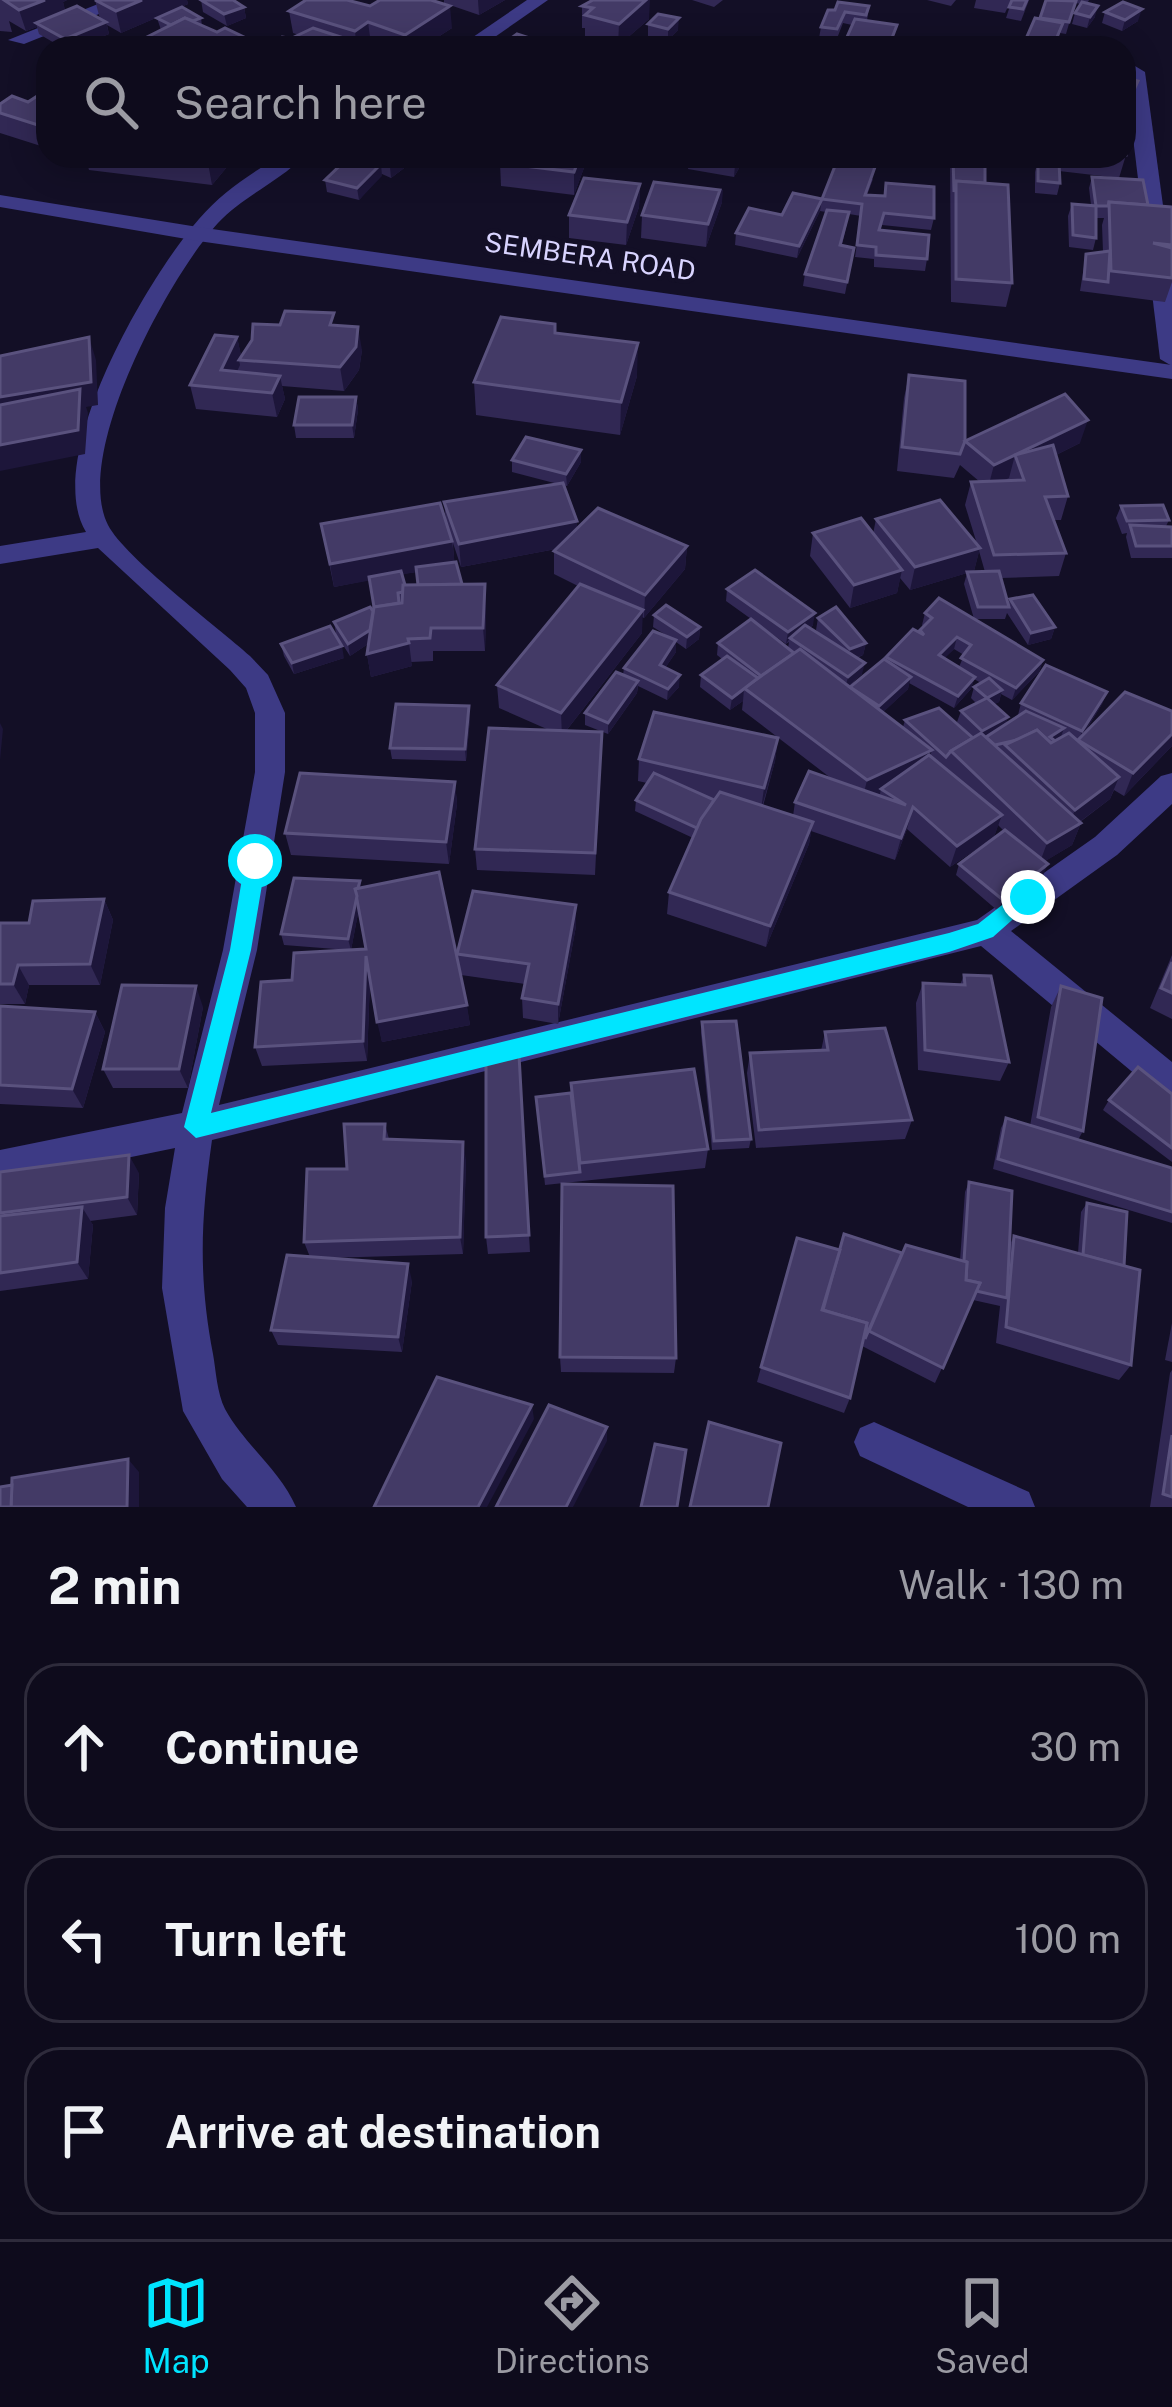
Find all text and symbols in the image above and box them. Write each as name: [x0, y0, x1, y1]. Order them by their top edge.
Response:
search box: [36, 36, 1136, 168]
icon: search: [78, 69, 144, 135]
text: Search here: [174, 76, 427, 129]
street label: SEMBERA ROAD: [482, 225, 698, 287]
route start: [228, 834, 282, 888]
route end: [1001, 870, 1055, 924]
text: 2 min: [48, 1556, 182, 1615]
text: Walk · 130 m: [899, 1562, 1124, 1608]
icon: ahead: [51, 1714, 117, 1780]
text: Continue: [165, 1721, 359, 1774]
text: 30 m: [1030, 1724, 1121, 1770]
icon: left: [51, 1906, 117, 1972]
text: Turn left: [165, 1913, 347, 1966]
text: 100 m: [1014, 1916, 1121, 1962]
icon: arrive: [51, 2098, 117, 2164]
text: Arrive at destination: [165, 2105, 601, 2158]
tab: Map: [143, 2270, 210, 2380]
tab: Directions: [495, 2270, 650, 2380]
tab: Saved: [935, 2270, 1029, 2380]

